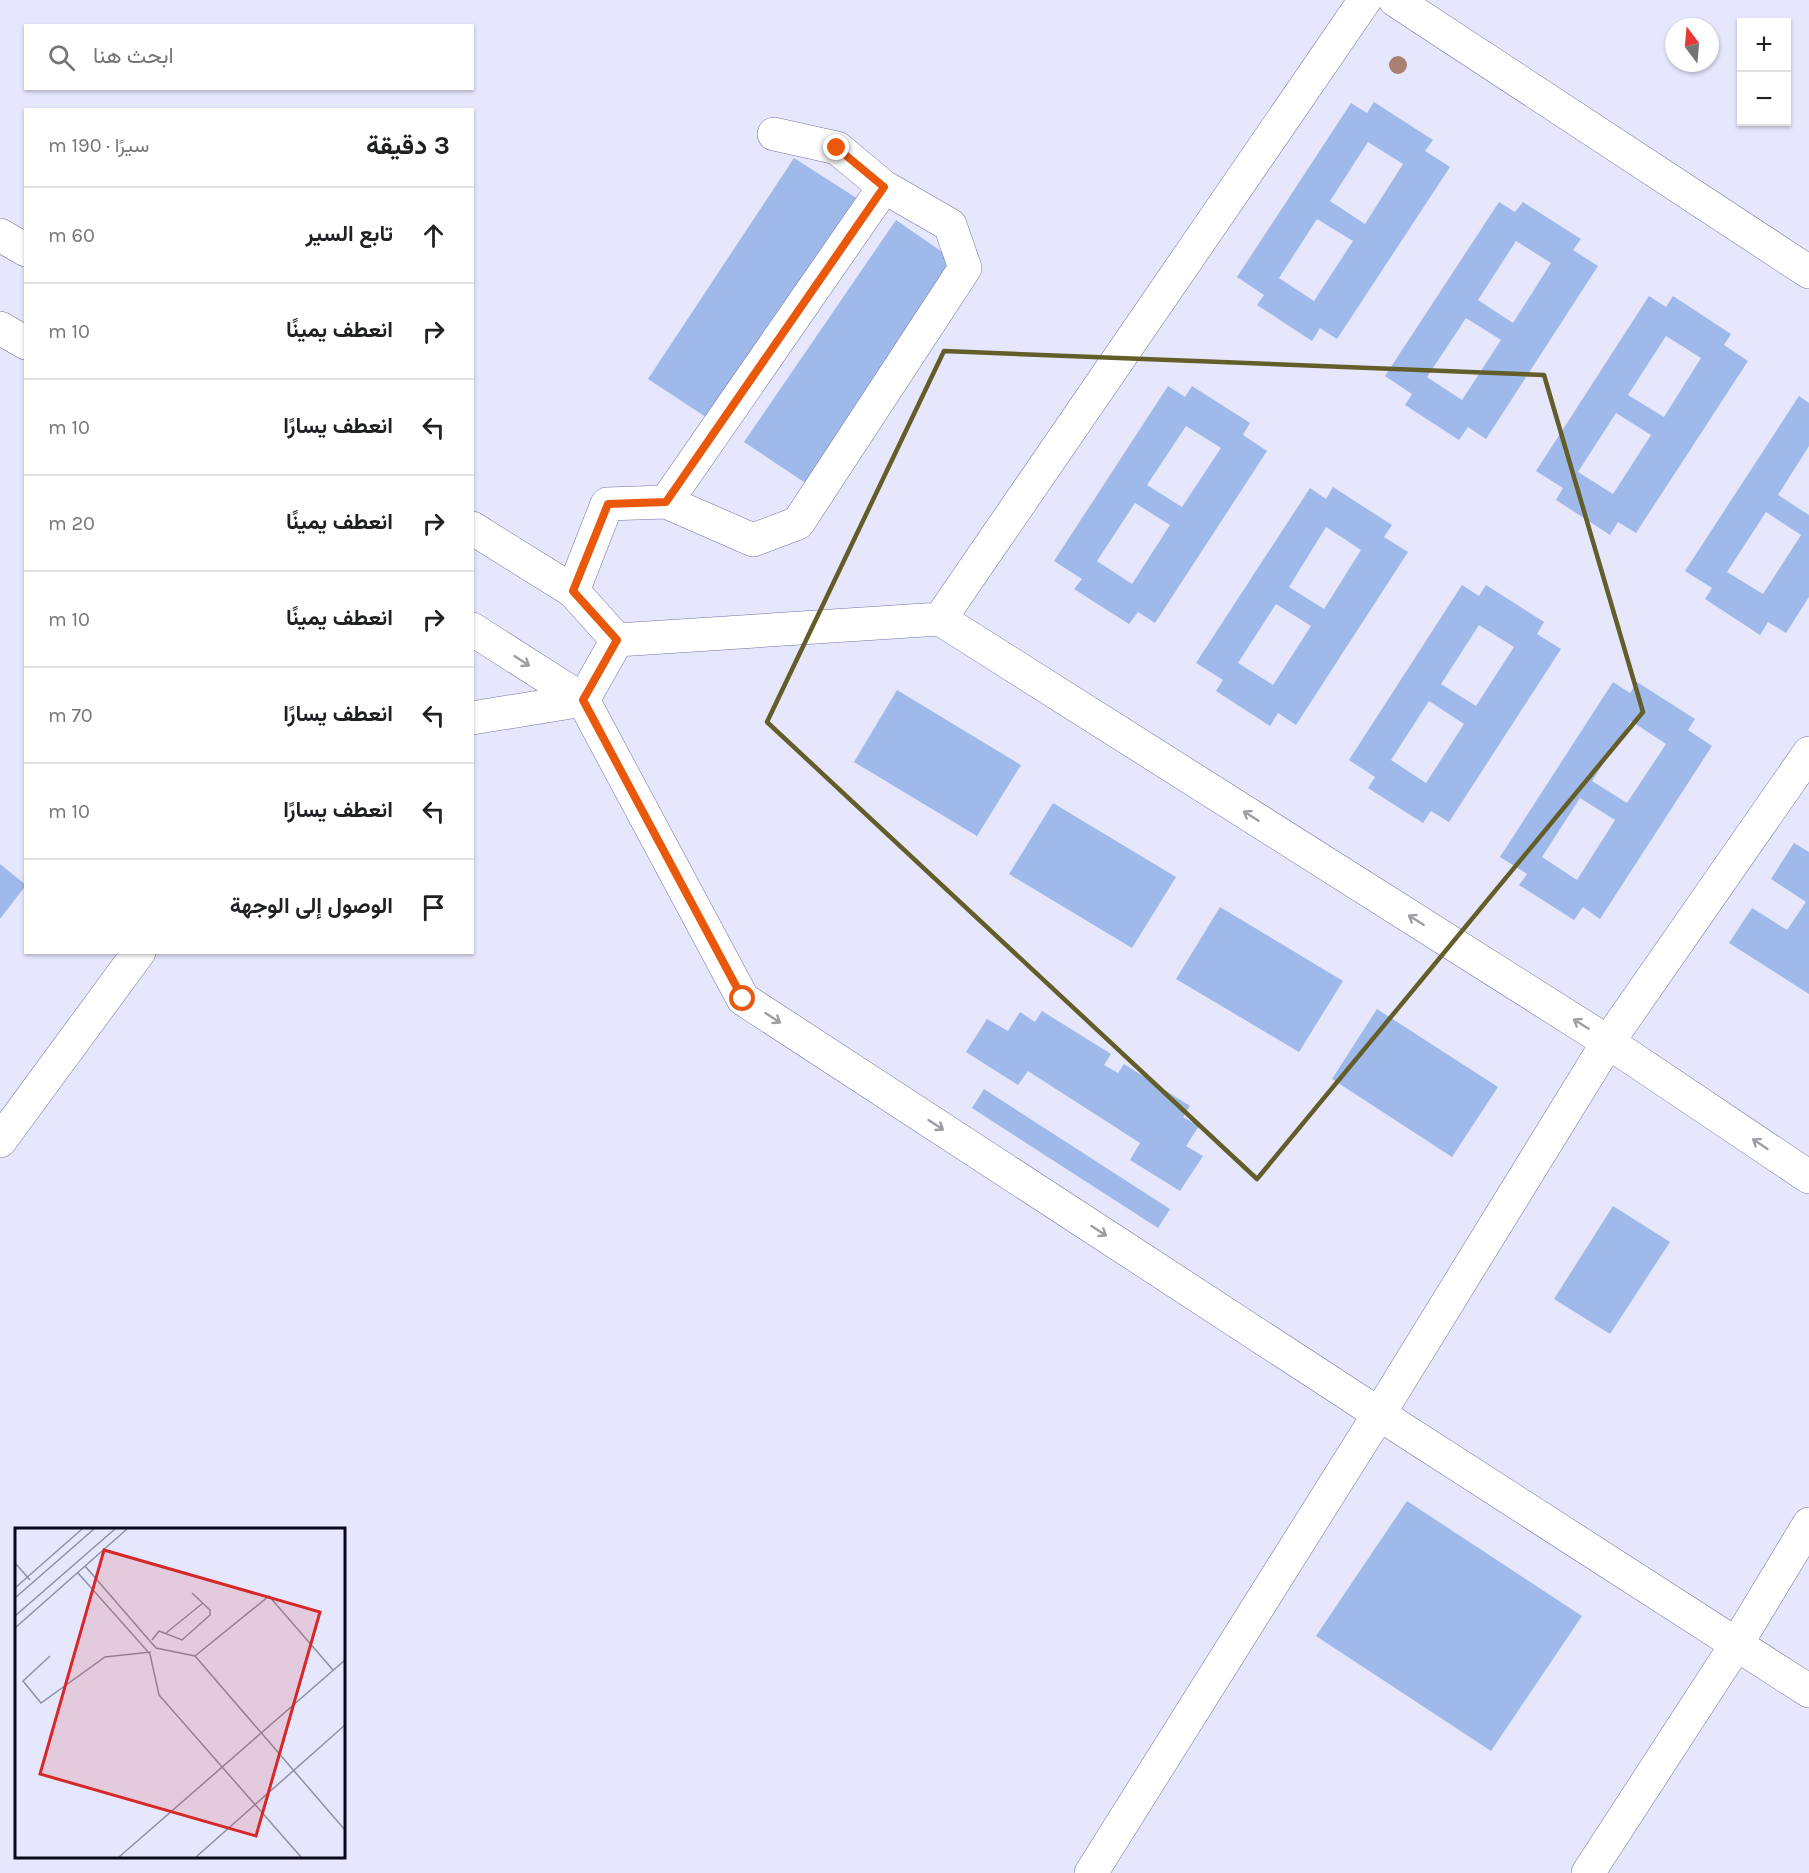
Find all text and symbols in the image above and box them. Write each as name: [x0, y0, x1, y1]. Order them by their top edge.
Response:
north arrow: [1665, 18, 1719, 72]
map controls: [1737, 18, 1791, 126]
button: +: [1737, 18, 1791, 72]
search box: [24, 24, 474, 90]
icon: search: [45, 41, 78, 74]
text: ابحث هنا: [93, 43, 174, 69]
button: −: [1737, 72, 1791, 126]
text: 3 دقيقة: [366, 130, 450, 161]
text: سيرًا · 190 m: [48, 134, 149, 157]
route end: [823, 134, 849, 160]
icon: ahead: [417, 219, 450, 252]
text: تابع السير: [305, 221, 393, 247]
text: 60 m: [48, 224, 95, 247]
icon: right: [417, 315, 450, 348]
text: انعطف يمينًا: [286, 317, 393, 343]
text: 10 m: [48, 320, 90, 343]
icon: left: [417, 411, 450, 444]
text: انعطف يسارًا: [283, 413, 393, 439]
text: 10 m: [48, 416, 90, 439]
icon: right: [417, 507, 450, 540]
text: انعطف يمينًا: [286, 509, 393, 535]
text: 20 m: [48, 512, 95, 535]
icon: right: [417, 603, 450, 636]
text: انعطف يمينًا: [286, 605, 393, 631]
text: 10 m: [48, 608, 90, 631]
one-way arrow: [513, 654, 530, 667]
icon: left: [417, 699, 450, 732]
text: انعطف يسارًا: [283, 701, 393, 727]
text: 70 m: [48, 704, 93, 727]
icon: left: [417, 795, 450, 828]
text: انعطف يسارًا: [283, 797, 393, 823]
text: 10 m: [48, 800, 90, 823]
one-way arrow: [1243, 809, 1260, 821]
icon: arrive: [417, 891, 450, 924]
text: الوصول إلى الوجهة: [230, 893, 393, 919]
one-way arrow: [1408, 913, 1425, 925]
route start: [729, 985, 755, 1011]
one-way arrow: [764, 1012, 781, 1024]
one-way arrow: [1573, 1018, 1590, 1030]
one-way arrow: [927, 1119, 944, 1131]
one-way arrow: [1753, 1138, 1769, 1150]
one-way arrow: [1090, 1226, 1107, 1238]
inset map: [15, 1528, 345, 1858]

